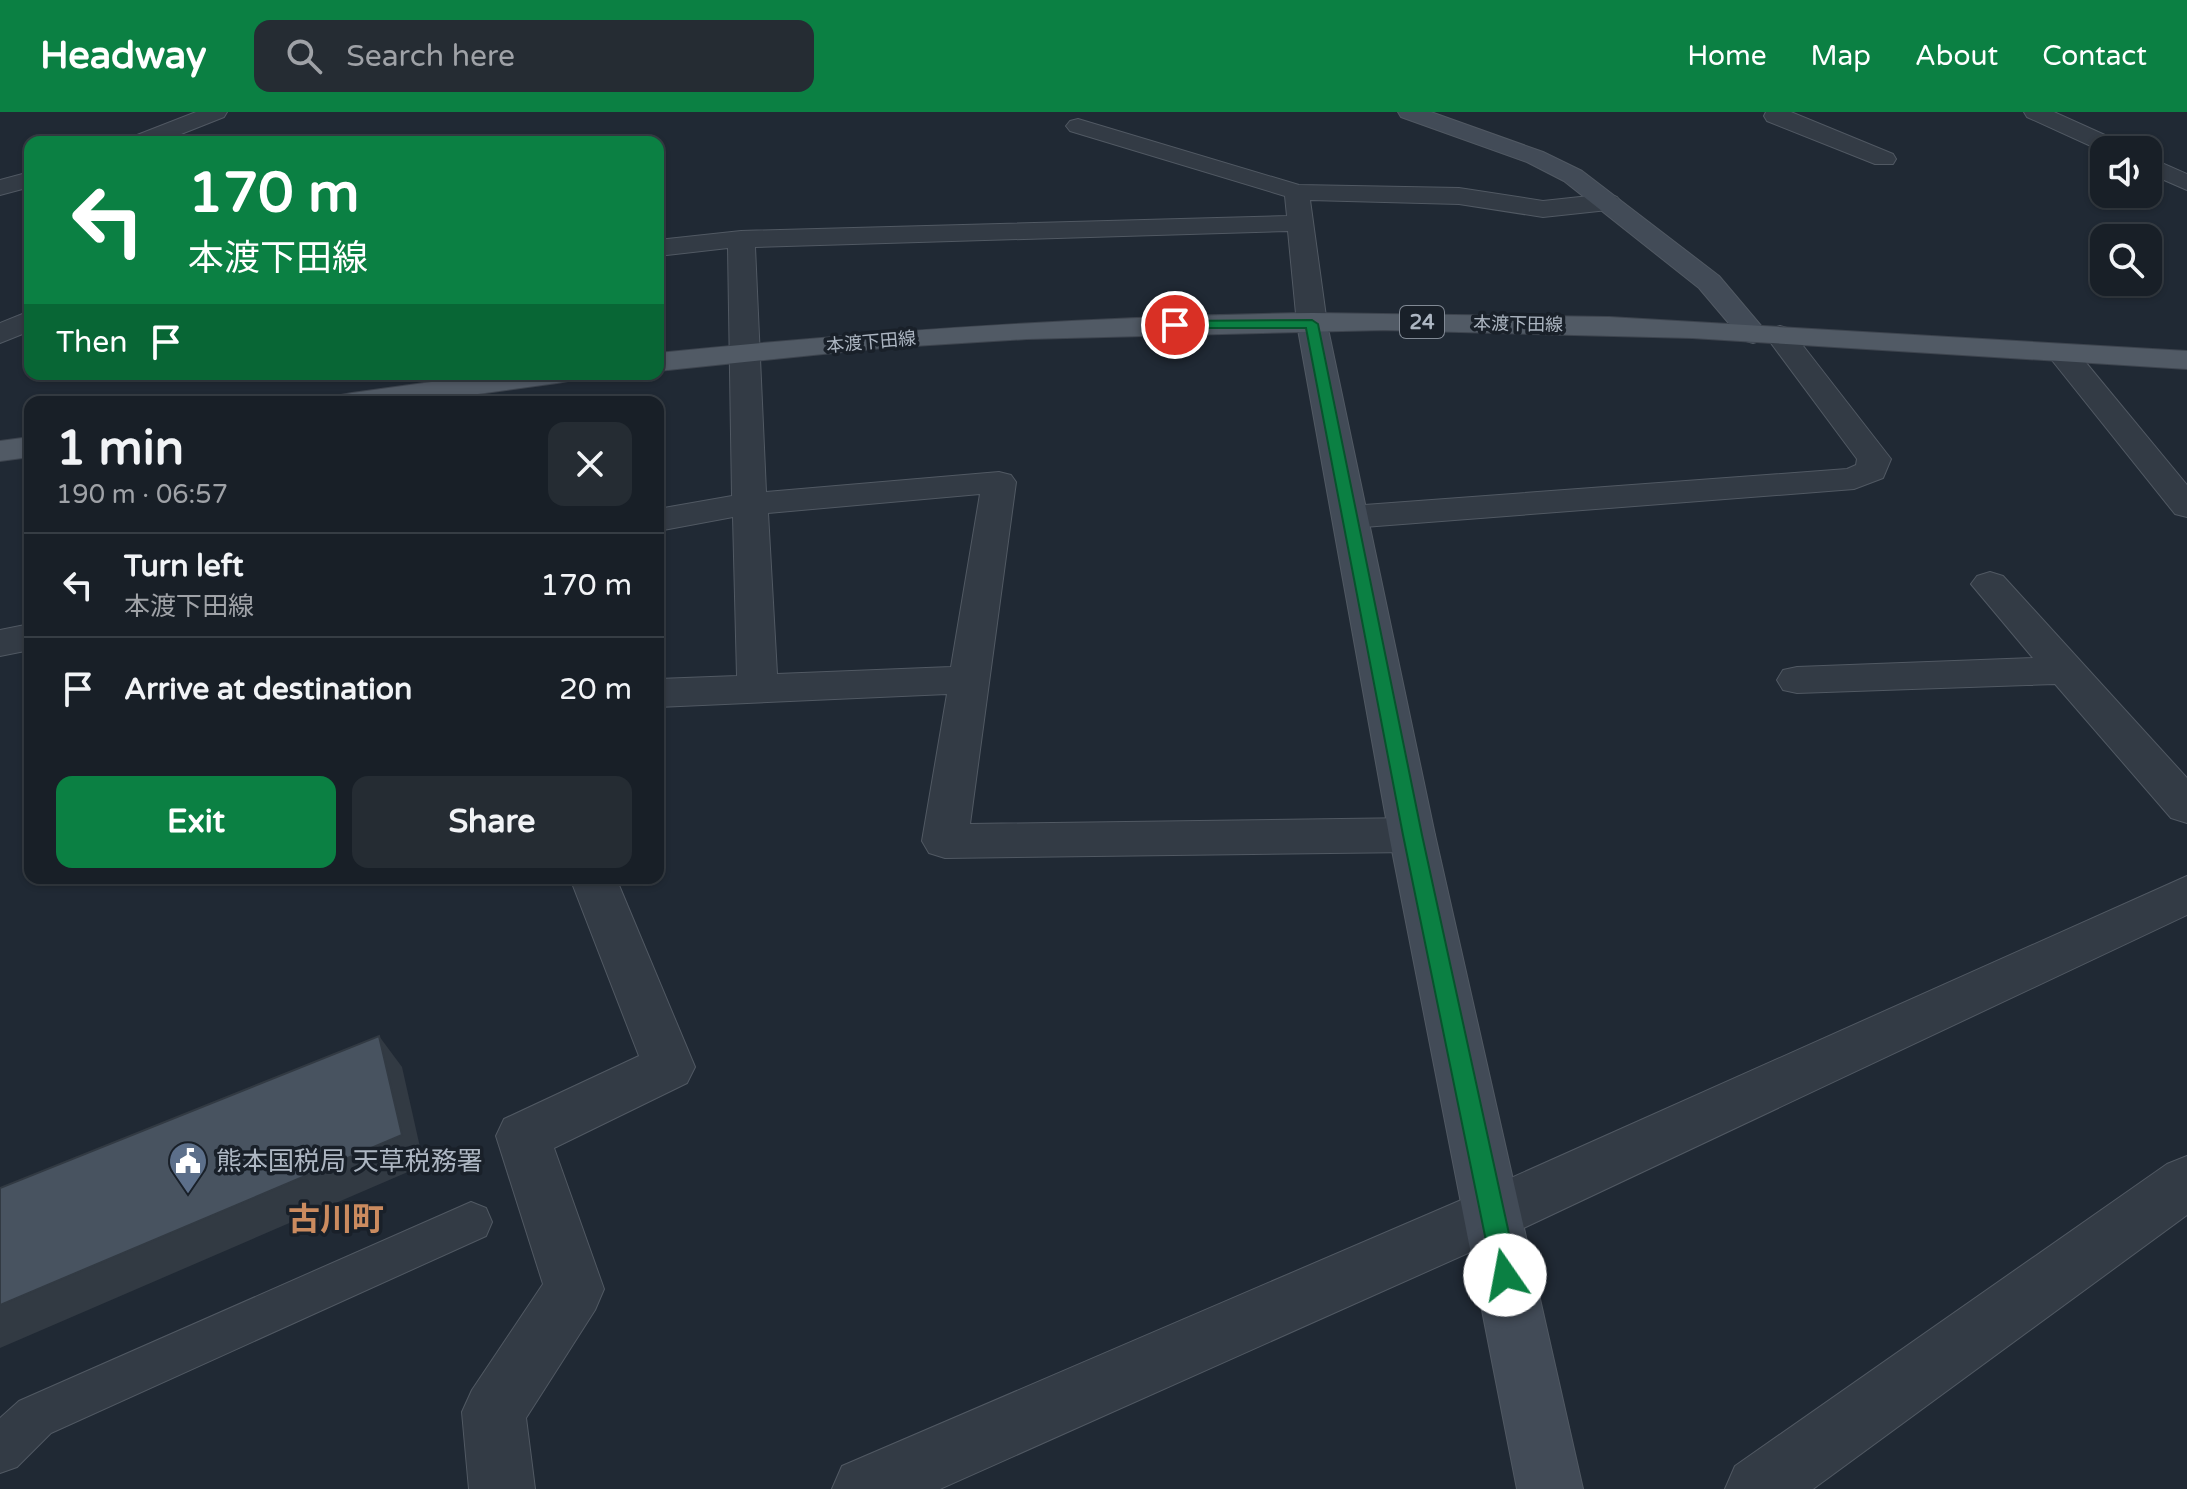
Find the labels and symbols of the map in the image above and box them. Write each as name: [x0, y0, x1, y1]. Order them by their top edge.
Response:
pin: [1141, 291, 1209, 359]
road number: 24: [1400, 306, 1444, 338]
street label: 本渡下田線: [1473, 312, 1563, 336]
street label: 本渡下田線: [825, 327, 917, 357]
public building icon: 熊本国税局 天草税務署: [167, 1140, 209, 1195]
place label: 熊本国税局 天草税務署: [216, 1146, 483, 1177]
district label: 古川町: [288, 1201, 384, 1239]
position arrow: [1463, 1233, 1547, 1317]

